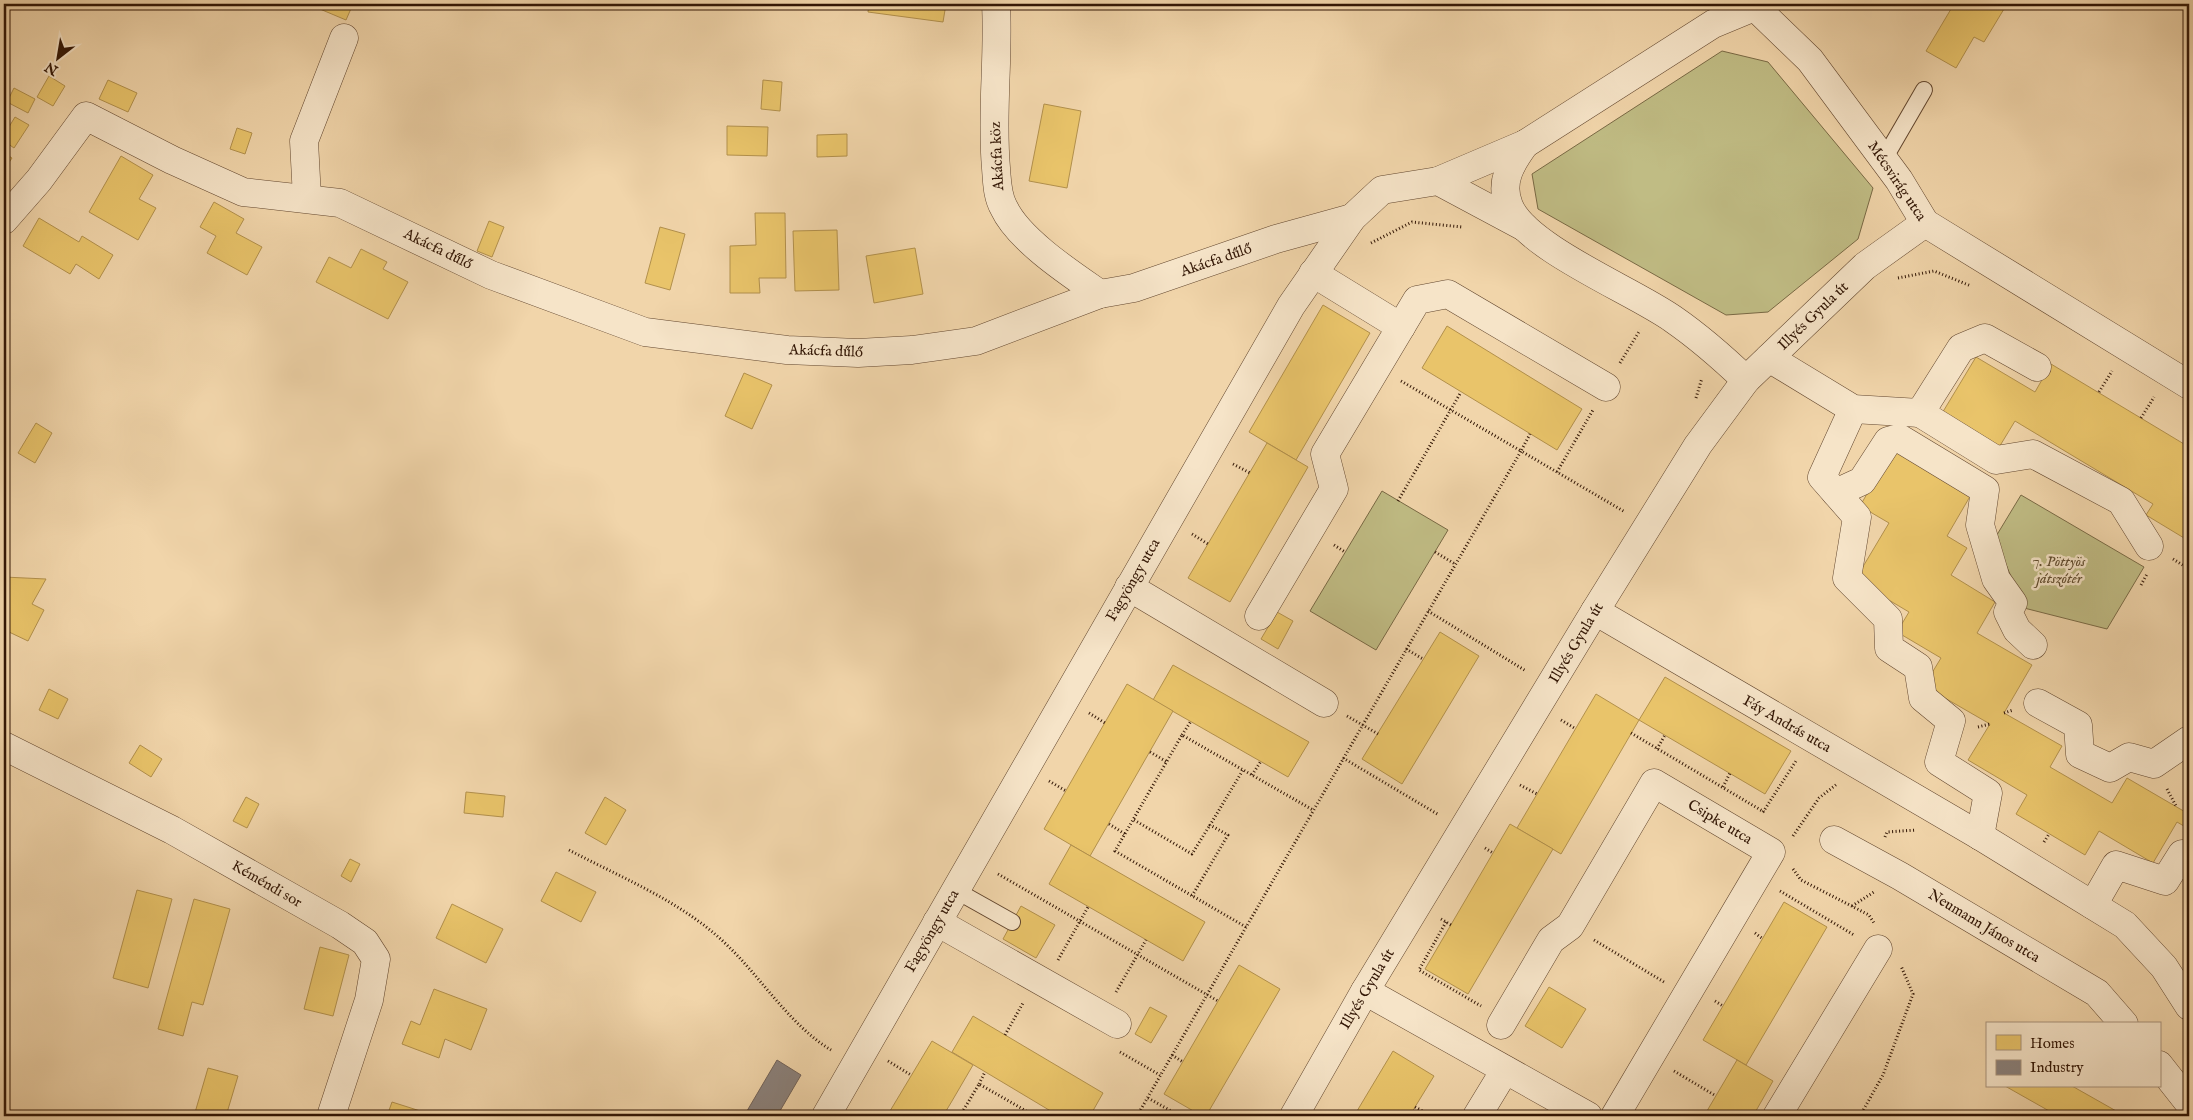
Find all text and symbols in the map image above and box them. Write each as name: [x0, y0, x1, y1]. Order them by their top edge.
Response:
north arrow: [32, 32, 82, 82]
text: N: [42, 57, 63, 80]
street label: Akácfa köz: [986, 121, 1008, 192]
street label: Mécsvirág utca: [1863, 137, 1931, 225]
street label: Akácfa dűlő: [400, 224, 475, 274]
street label: Akácfa dűlő: [1177, 239, 1254, 281]
street label: Illyés Gyula út: [1774, 278, 1852, 354]
street label: Akácfa dűlő: [788, 340, 863, 362]
street label: Fagyöngy utca: [1102, 535, 1165, 625]
park label: 7. Pöttyös játszótér: [2033, 552, 2086, 588]
street label: Illyés Gyula út: [1544, 599, 1608, 687]
street label: Fáy András utca: [1739, 691, 1835, 757]
street label: Csipke utca: [1684, 795, 1756, 849]
street label: Kéméndi sor: [228, 856, 306, 912]
street label: Neumann János utca: [1925, 885, 2044, 967]
street label: Fagyöngy utca: [901, 886, 964, 976]
street label: Illyés Gyula út: [1335, 945, 1399, 1033]
legend: [1986, 1022, 2160, 1088]
text: Homes: [2030, 1034, 2074, 1053]
text: Industry: [2030, 1058, 2084, 1077]

